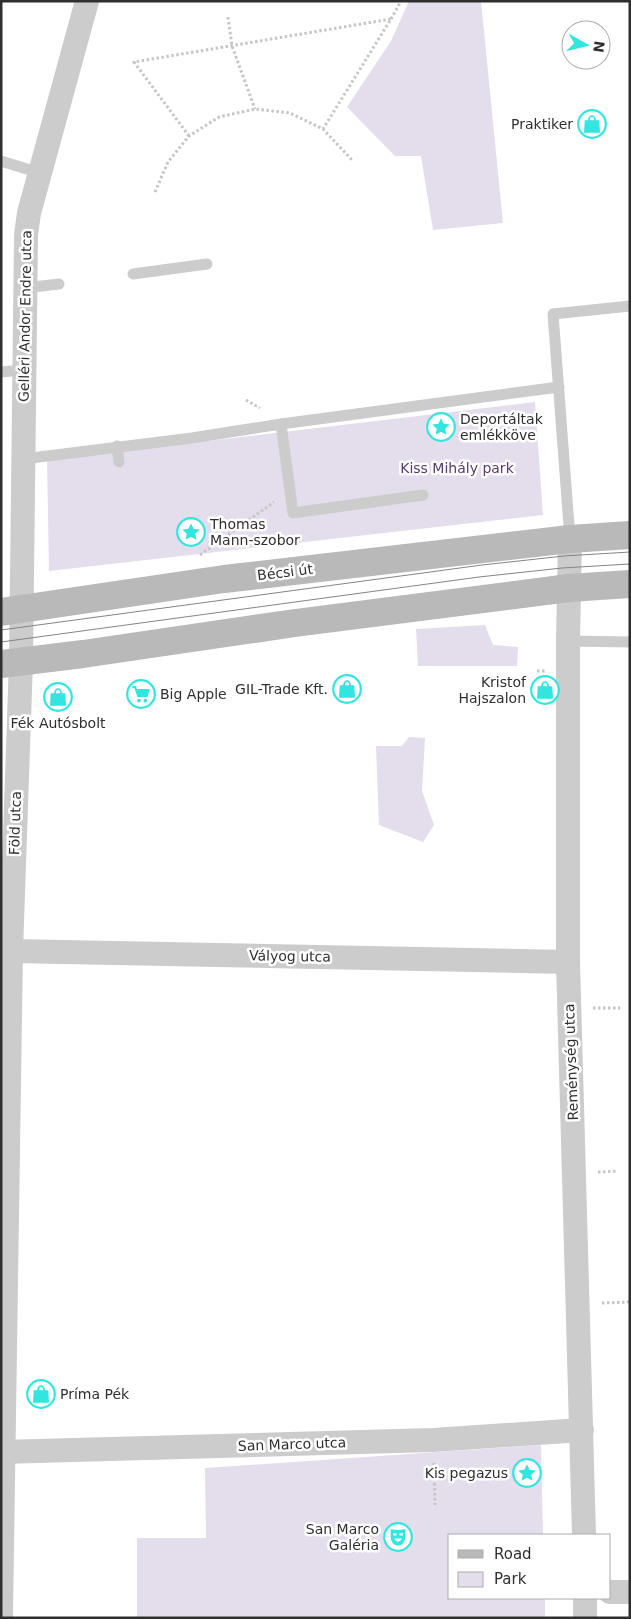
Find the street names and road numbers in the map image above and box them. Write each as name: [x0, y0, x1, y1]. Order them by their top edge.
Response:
street label: Gelléri Andor Endre utca: [16, 230, 34, 402]
street label: Bécsi út: [256, 561, 314, 583]
street label: Föld utca: [6, 791, 24, 855]
street label: Vályog utca: [249, 947, 331, 965]
street label: Reménység utca: [561, 1003, 581, 1121]
street label: San Marco utca: [238, 1434, 346, 1454]

